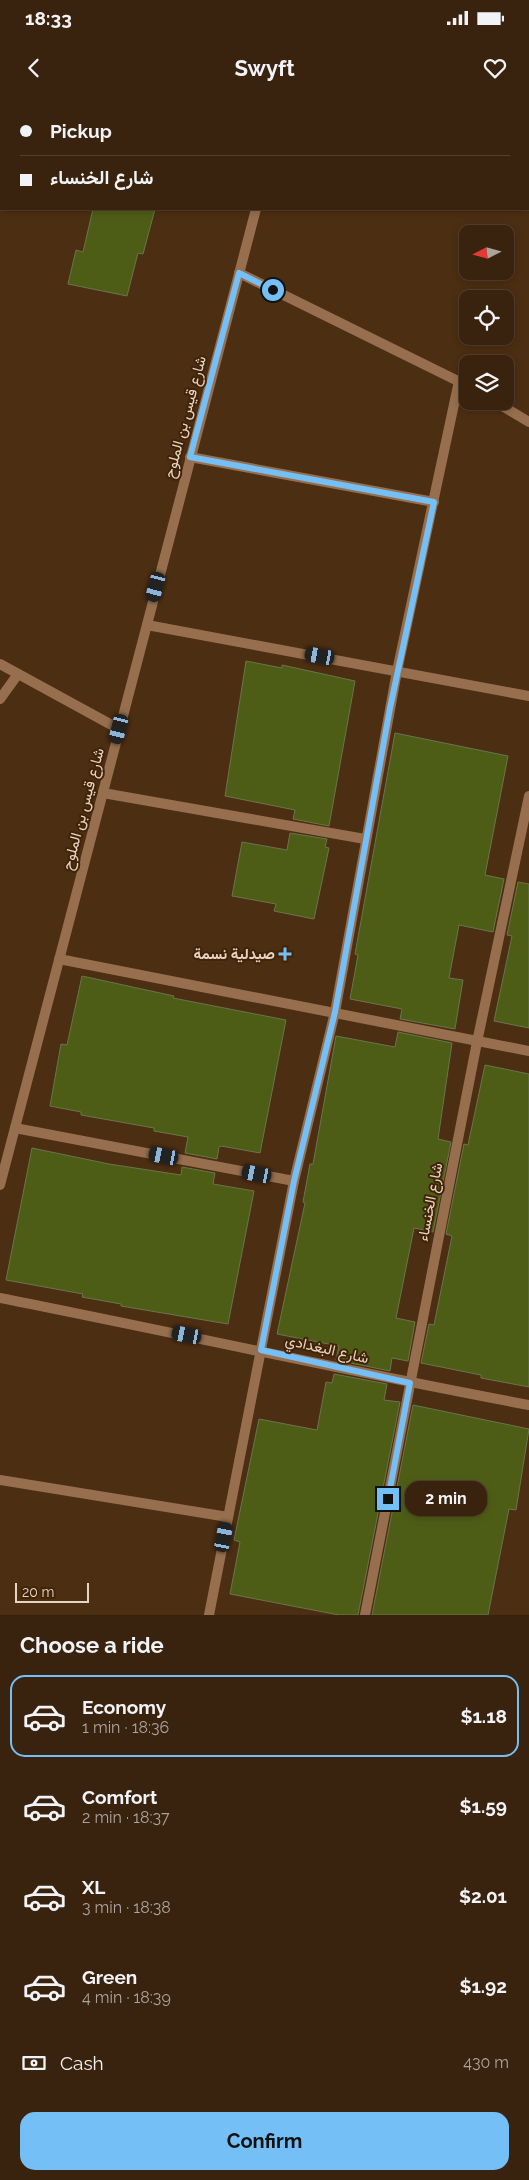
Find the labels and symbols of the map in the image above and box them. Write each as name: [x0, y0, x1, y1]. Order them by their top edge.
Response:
north arrow: [459, 225, 514, 280]
route start: [262, 279, 284, 301]
street label: شارع قيس بن الملوح: [160, 354, 212, 481]
car: [144, 571, 167, 603]
car: [303, 646, 336, 666]
car: [108, 713, 129, 745]
street label: شارع قيس بن الملوح: [58, 746, 110, 873]
place label: صيدلية نسمة: [194, 945, 275, 963]
marker: صيدلية نسمة: [279, 948, 291, 960]
car: [147, 1146, 180, 1166]
street label: شارع الخنساء: [414, 1161, 448, 1243]
car: [240, 1164, 273, 1184]
car: [170, 1325, 203, 1345]
street label: شارع البغدادي: [283, 1331, 371, 1371]
callout: 2 min: [406, 1482, 488, 1516]
route end: [377, 1488, 399, 1510]
car: [213, 1521, 234, 1553]
scale bar: [15, 1580, 89, 1603]

